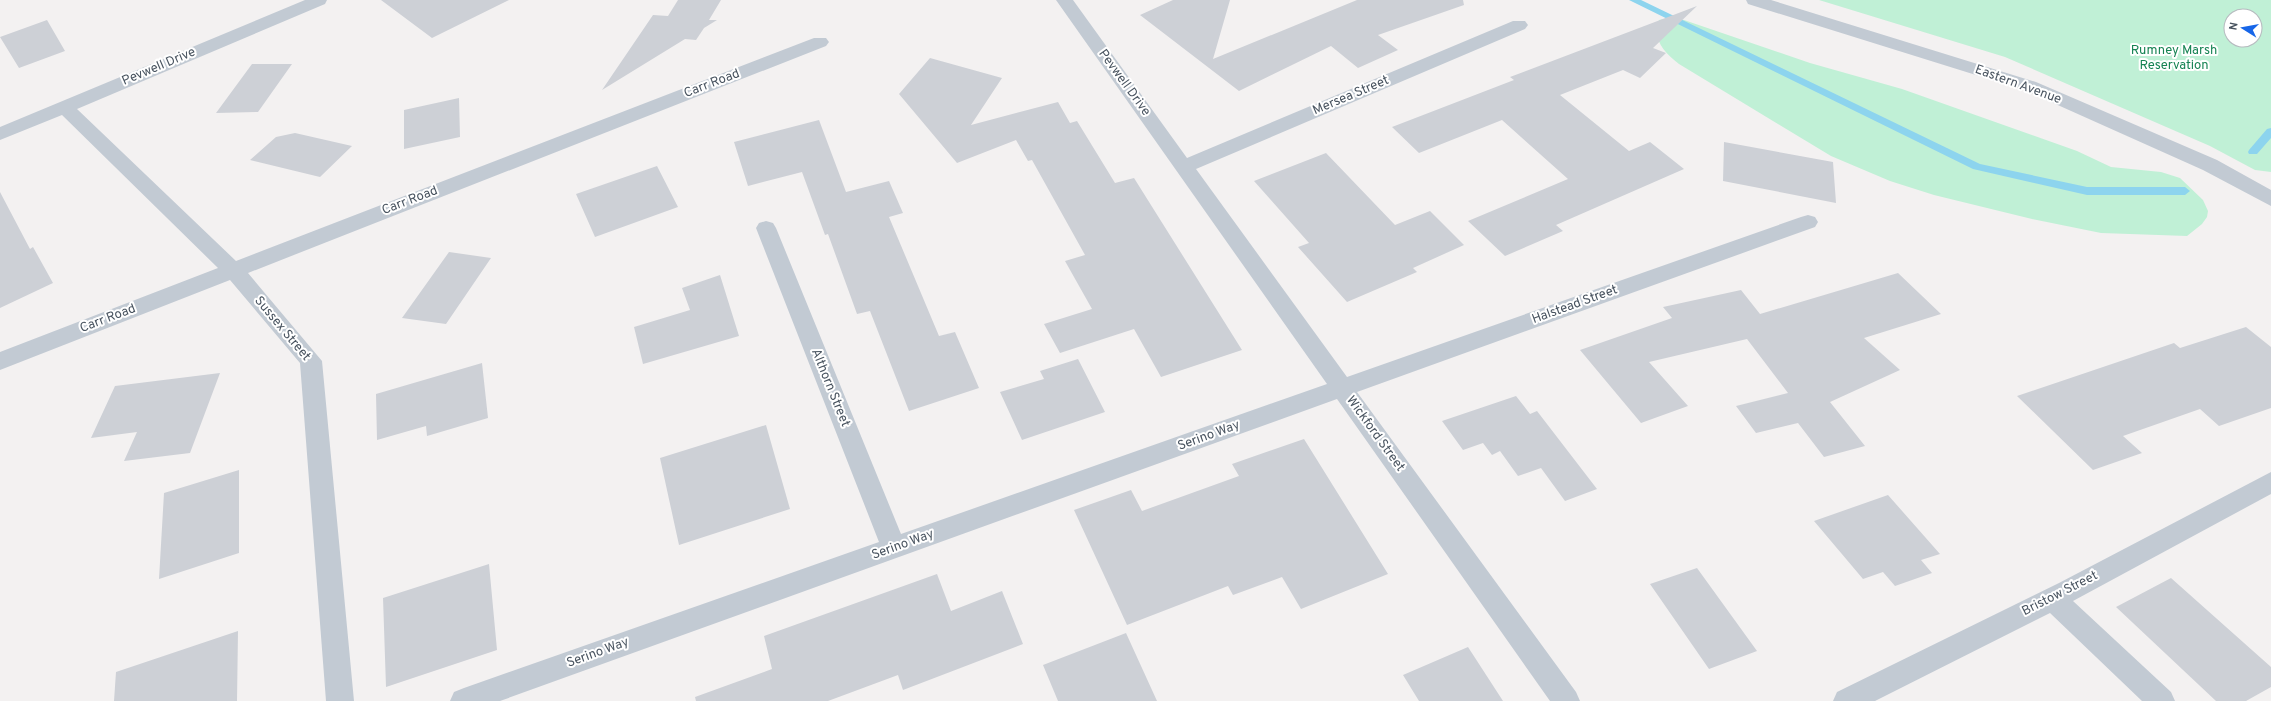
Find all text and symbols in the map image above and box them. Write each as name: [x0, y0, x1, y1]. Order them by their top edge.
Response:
north arrow: [2223, 8, 2263, 48]
text: N: [2227, 21, 2242, 31]
park label: Rumney Marsh Reservation: [2131, 43, 2217, 74]
street label: Pevwell Drive: [120, 44, 198, 90]
street label: Pevwell Drive: [1094, 47, 1154, 119]
street label: Eastern Avenue: [1973, 62, 2063, 108]
street label: Carr Road: [682, 66, 742, 102]
street label: Mersea Street: [1311, 73, 1392, 119]
street label: Carr Road: [380, 183, 440, 219]
street label: Halstead Street: [1530, 282, 1620, 328]
street label: Sussex Street: [250, 293, 314, 365]
street label: Carr Road: [78, 301, 138, 337]
street label: Althorn Street: [807, 347, 853, 429]
street label: Wickford Street: [1342, 393, 1408, 475]
street label: Serino Way: [1176, 417, 1242, 455]
street label: Serino Way: [870, 526, 936, 564]
street label: Bristow Street: [2019, 568, 2101, 620]
street label: Serino Way: [565, 634, 631, 672]

